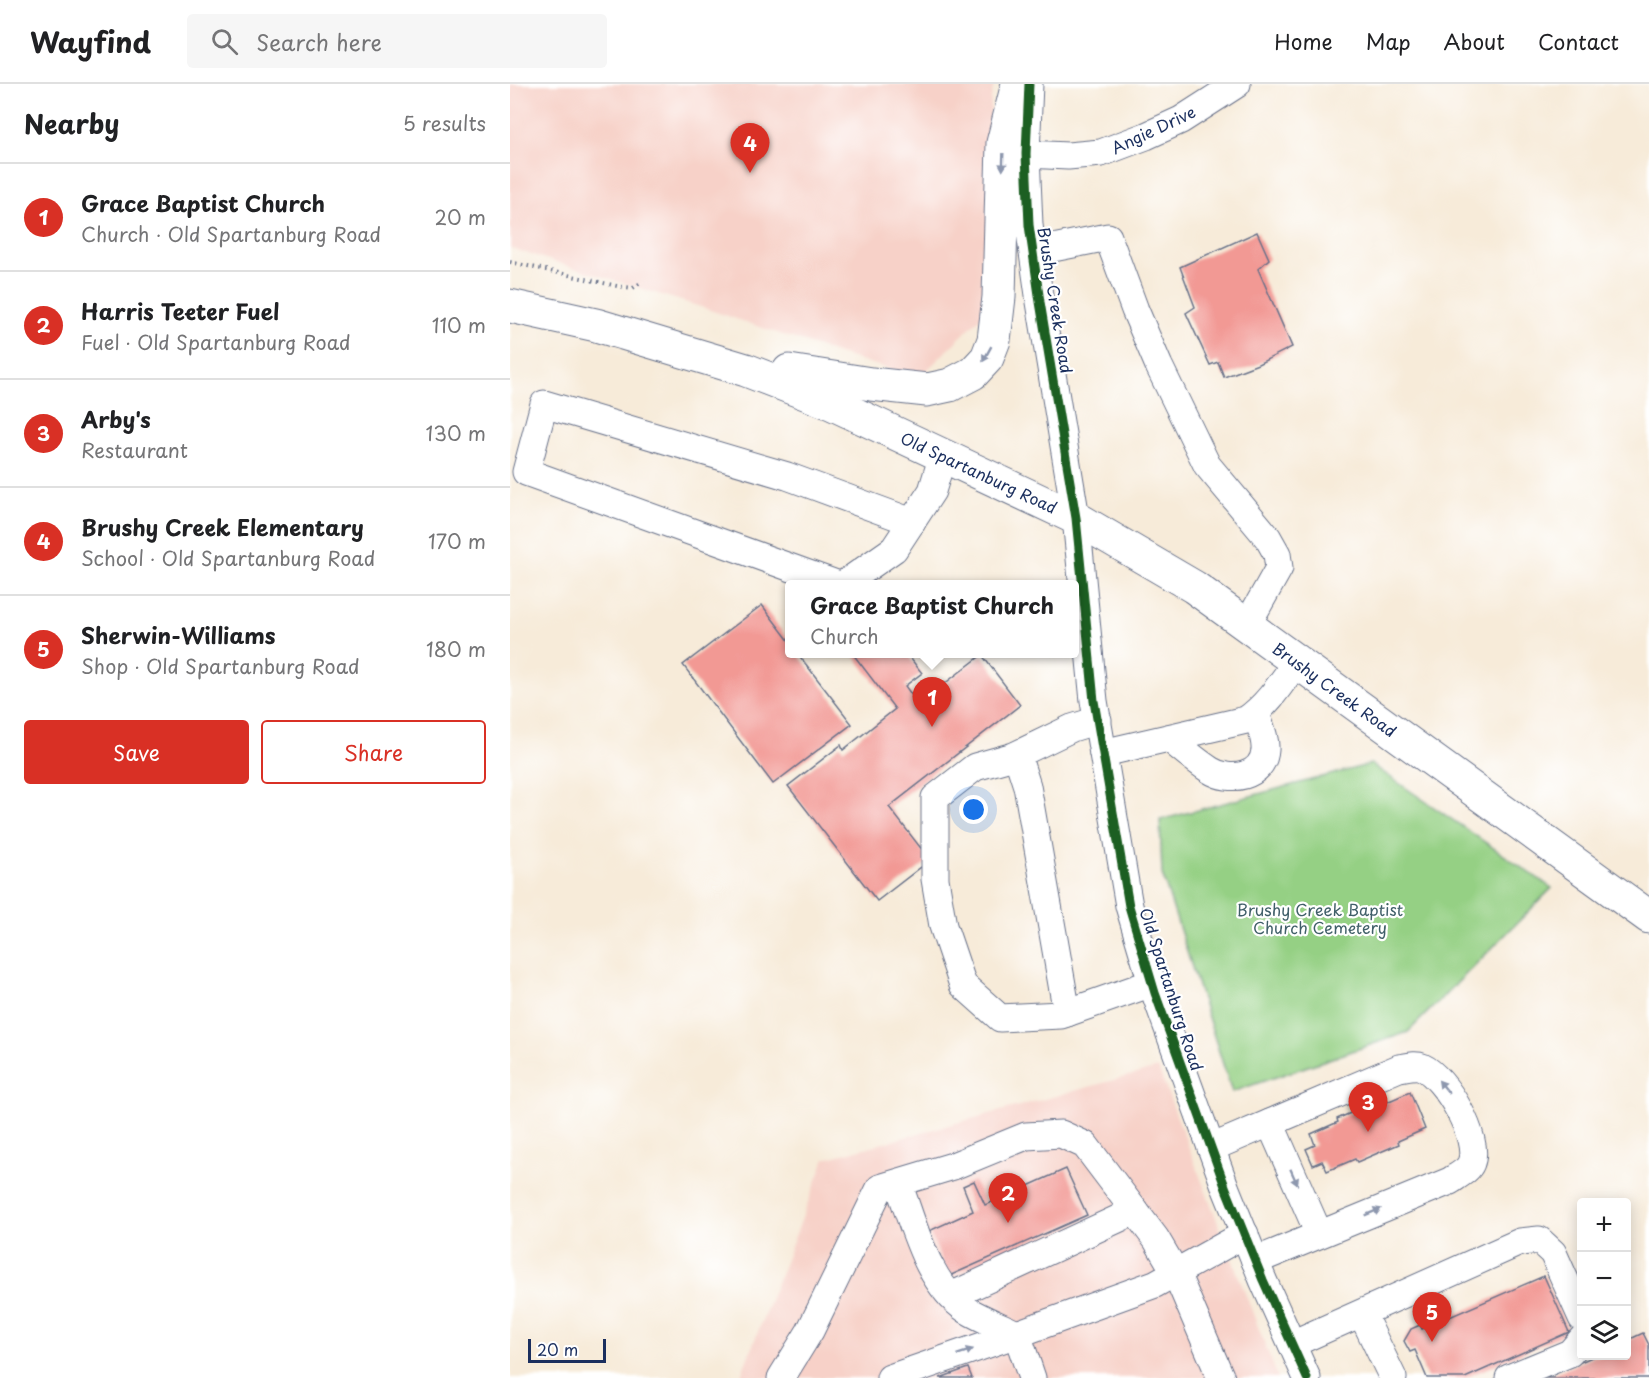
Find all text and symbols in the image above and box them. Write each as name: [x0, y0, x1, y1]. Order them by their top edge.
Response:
search box: [187, 14, 607, 68]
text: Wayfind: [30, 20, 151, 63]
icon: search: [208, 25, 241, 58]
text: Search here: [256, 25, 382, 58]
text: Home: [1274, 25, 1333, 57]
text: Map: [1366, 25, 1411, 57]
text: About: [1444, 25, 1505, 57]
text: Contact: [1538, 25, 1619, 57]
street label: Angie Drive: [1107, 99, 1199, 159]
text: Nearby: [24, 104, 119, 143]
text: 5 results: [403, 108, 486, 138]
pin: 4: [730, 124, 770, 173]
one-way arrow: [998, 152, 1007, 171]
text: Grace Baptist Church: [81, 186, 325, 219]
text: 1: [39, 202, 48, 232]
text: 20 m: [434, 202, 486, 232]
text: Church · Old Spartanburg Road: [81, 219, 381, 249]
street label: Brushy Creek Road: [1033, 225, 1079, 375]
text: Harris Teeter Fuel: [81, 294, 279, 327]
text: 2: [36, 310, 51, 340]
text: 110 m: [432, 310, 486, 340]
text: Fuel · Old Spartanburg Road: [81, 327, 351, 357]
one-way arrow: [982, 346, 992, 363]
text: Arby's: [81, 402, 151, 435]
text: 3: [37, 418, 50, 448]
text: 130 m: [426, 418, 486, 448]
street label: Old Spartanburg Road: [897, 425, 1061, 519]
text: Restaurant: [81, 435, 188, 465]
text: Brushy Creek Elementary: [81, 510, 364, 543]
text: 4: [37, 526, 50, 556]
text: 170 m: [428, 526, 486, 556]
text: School · Old Spartanburg Road: [81, 543, 375, 573]
popup: [785, 580, 1079, 658]
text: Grace Baptist Church: [810, 588, 1054, 621]
text: Sherwin-Williams: [81, 618, 275, 651]
text: Church: [810, 621, 879, 651]
text: 5: [37, 634, 50, 664]
text: 180 m: [426, 634, 486, 664]
street label: Brushy Creek Road: [1268, 636, 1402, 742]
text: Shop · Old Spartanburg Road: [81, 651, 360, 681]
pin: 1: [912, 678, 952, 727]
button: Save: [24, 720, 249, 784]
button: Share: [261, 720, 486, 784]
your location: [959, 795, 988, 824]
park label: Brushy Creek Baptist Church Cemetery: [1237, 897, 1403, 939]
street label: Old Spartanburg Road: [1134, 904, 1210, 1074]
one-way arrow: [1438, 1079, 1450, 1094]
pin: 3: [1348, 1082, 1388, 1132]
one-way arrow: [1289, 1168, 1298, 1185]
pin: 2: [988, 1174, 1028, 1223]
map controls: [1577, 1198, 1631, 1360]
button: +: [1577, 1198, 1631, 1252]
one-way arrow: [1364, 1207, 1382, 1216]
button: −: [1577, 1252, 1631, 1306]
pin: 5: [1412, 1292, 1452, 1342]
button: layers: [1577, 1306, 1631, 1360]
scale bar: [528, 1336, 606, 1364]
text: 20 m: [537, 1337, 578, 1361]
one-way arrow: [956, 1347, 974, 1357]

